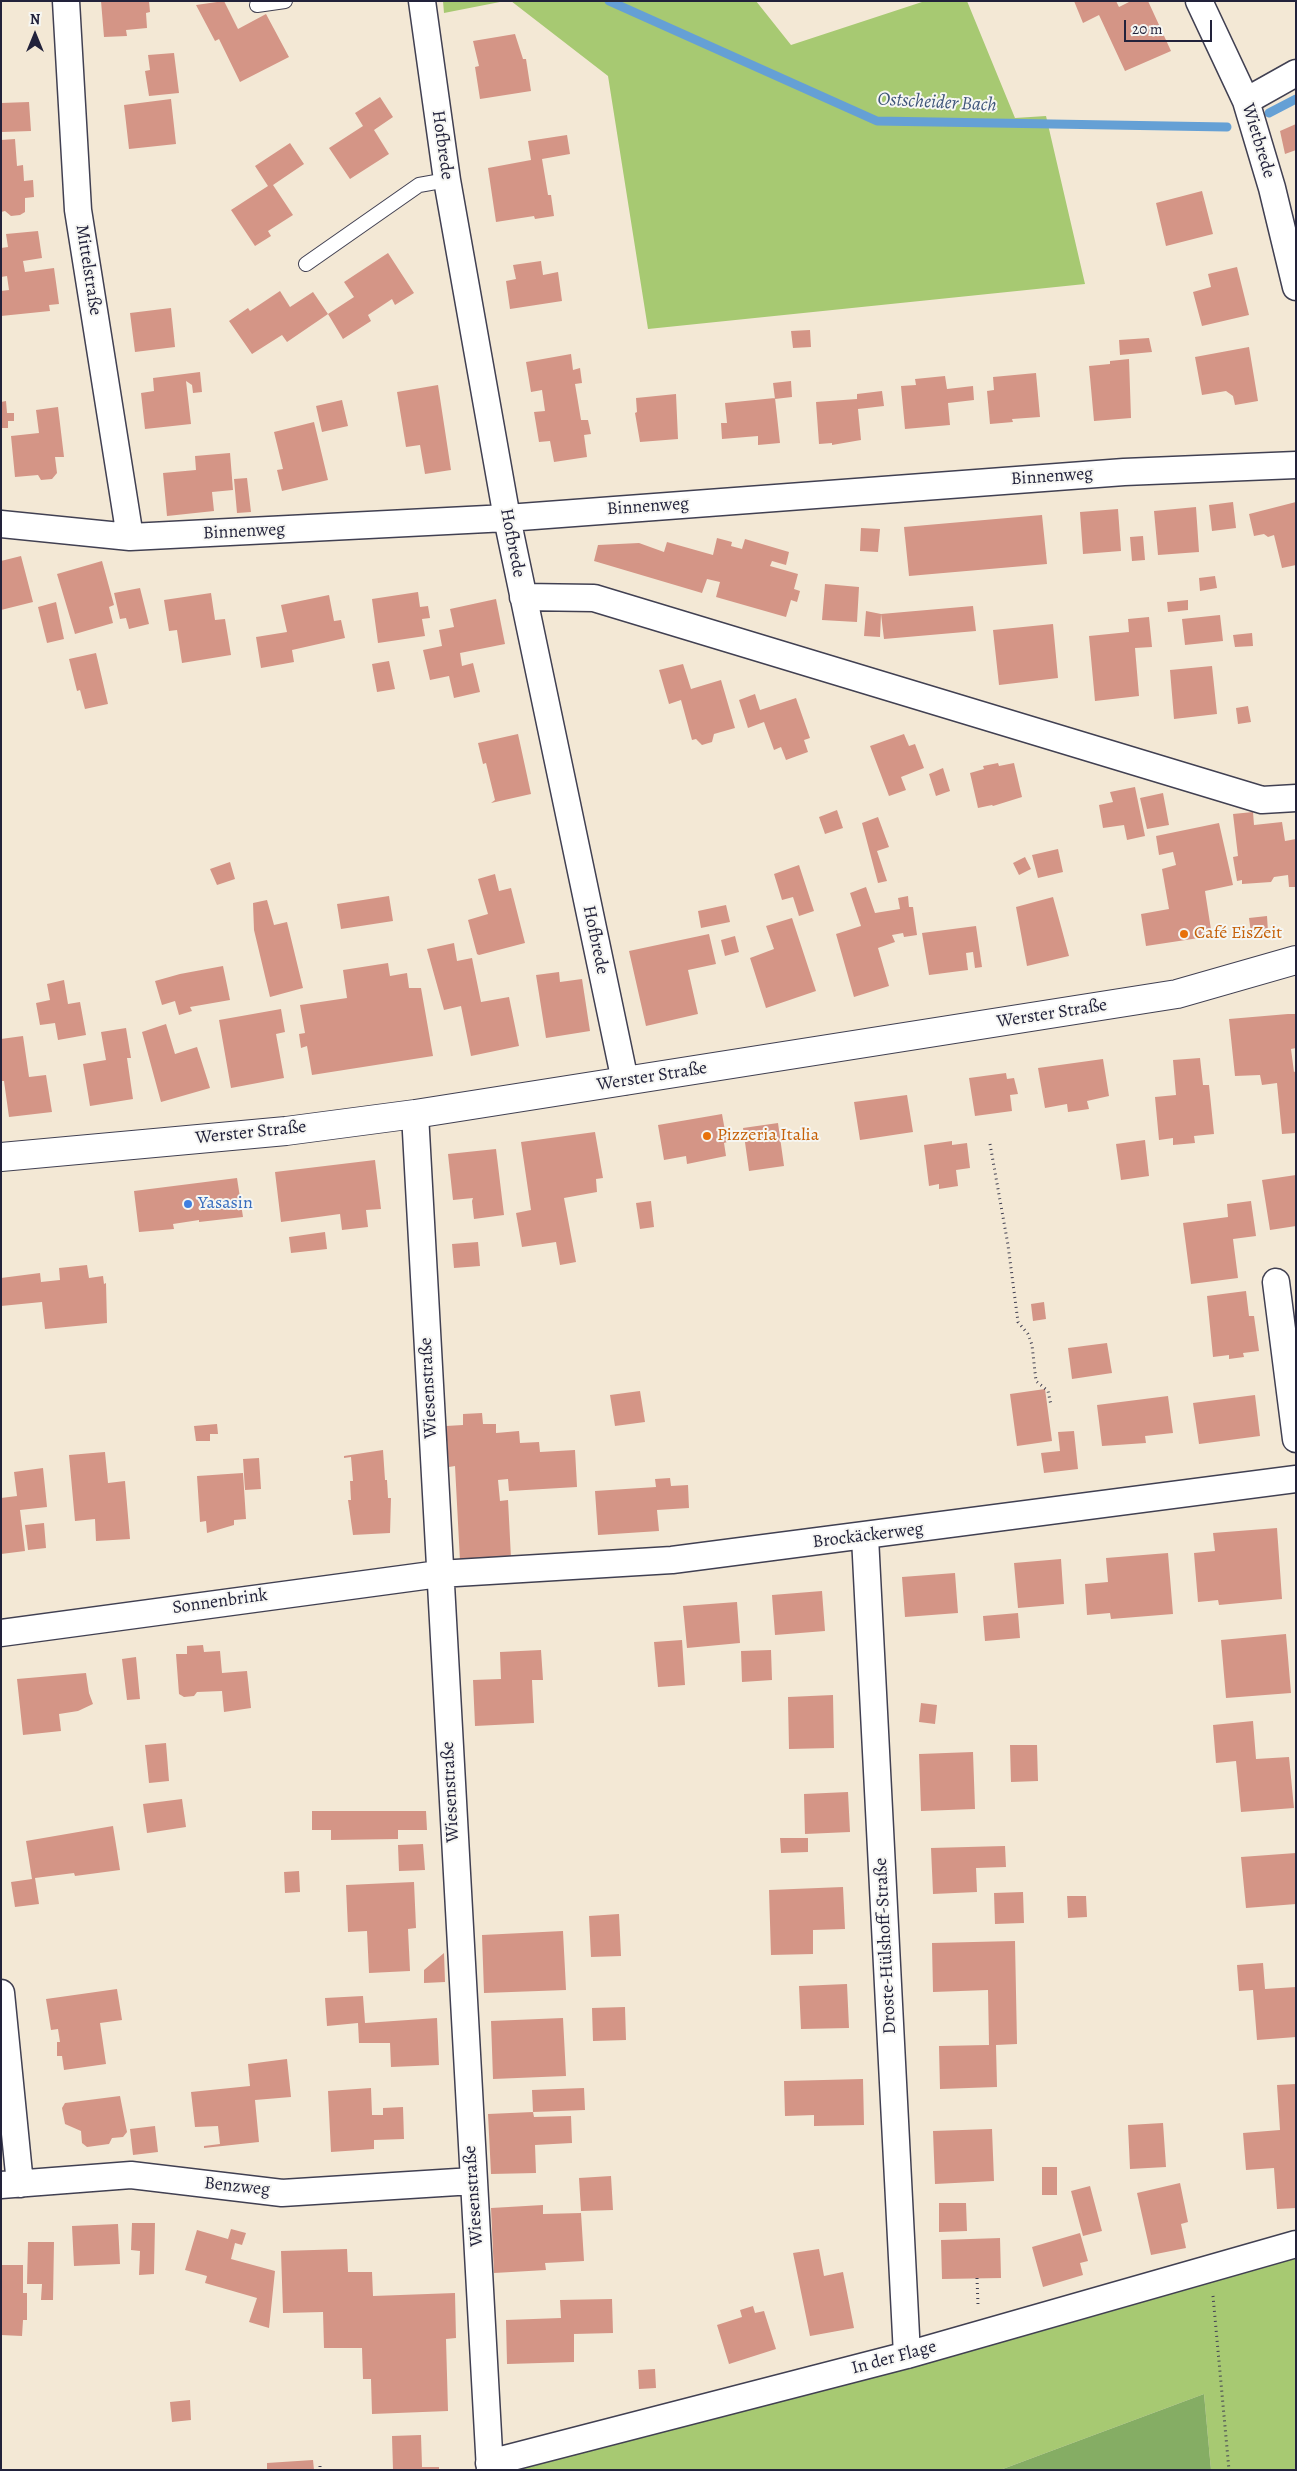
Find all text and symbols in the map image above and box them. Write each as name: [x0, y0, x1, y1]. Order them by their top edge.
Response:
north arrow: [10, 10, 60, 60]
text: N: [30, 10, 40, 29]
scale bar: [1127, 10, 1214, 42]
text: 20 m: [1132, 19, 1163, 39]
water label: Ostscheider Bach: [877, 88, 997, 118]
street label: Wietbrede: [1236, 101, 1280, 181]
street label: Hofbrede: [426, 109, 458, 181]
street label: Mittelstraße: [70, 223, 106, 317]
street label: Binnenweg: [1010, 463, 1094, 491]
street label: Binnenweg: [606, 493, 690, 521]
street label: Hofbrede: [495, 507, 529, 579]
street label: Binnenweg: [202, 519, 286, 545]
street label: Hofbrede: [577, 904, 613, 976]
place label: Café EisZeit: [1194, 923, 1282, 945]
marker: Café EisZeit: [1178, 928, 1190, 940]
street label: Werster Straße: [995, 995, 1109, 1033]
street label: Werster Straße: [595, 1058, 709, 1096]
street label: Werster Straße: [194, 1116, 308, 1150]
place label: Pizzeria Italia: [717, 1125, 819, 1147]
marker: Pizzeria Italia: [701, 1130, 713, 1142]
place label: Yasasin: [198, 1193, 253, 1215]
marker: Yasasin: [182, 1198, 194, 1210]
street label: Wiesenstraße: [416, 1337, 442, 1439]
street label: Brockäckerweg: [811, 1518, 925, 1554]
street label: Sonnenbrink: [171, 1585, 269, 1619]
street label: Wiesenstraße: [438, 1741, 464, 1843]
street label: Droste-Hülshoff-Straße: [871, 1857, 901, 2035]
street label: Wiesenstraße: [460, 2145, 488, 2247]
street label: Benzweg: [203, 2173, 271, 2201]
street label: In der Flage: [849, 2336, 939, 2380]

